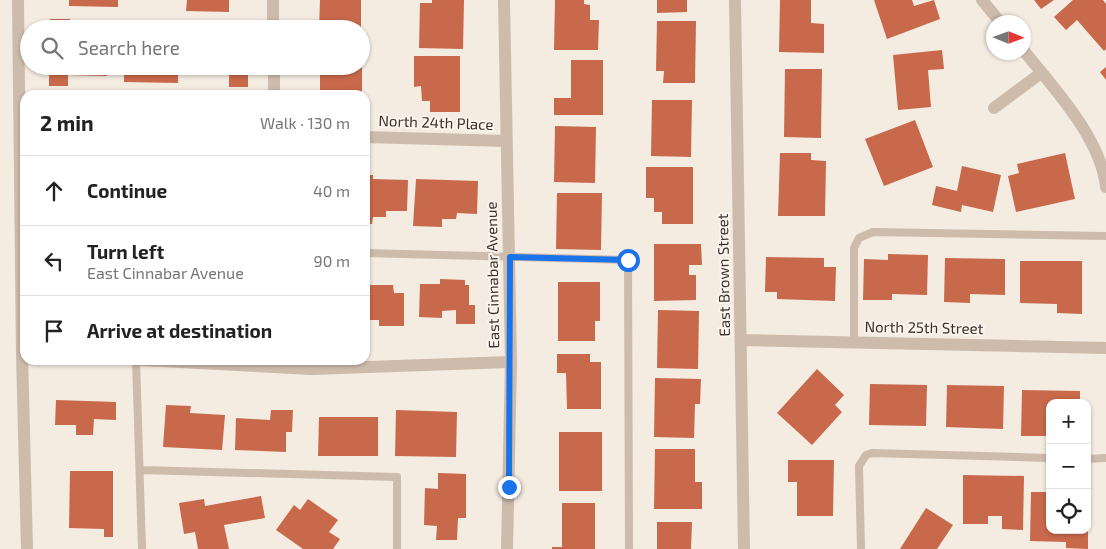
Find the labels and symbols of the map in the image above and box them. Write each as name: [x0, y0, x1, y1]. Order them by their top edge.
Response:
north arrow: [986, 15, 1031, 60]
street label: North 24th Place: [378, 111, 494, 133]
street label: East Cinnabar Avenue: [482, 201, 502, 349]
street label: East Brown Street: [713, 213, 733, 337]
route start: [617, 249, 640, 272]
street label: North 25th Street: [864, 317, 984, 337]
route end: [498, 476, 521, 499]

